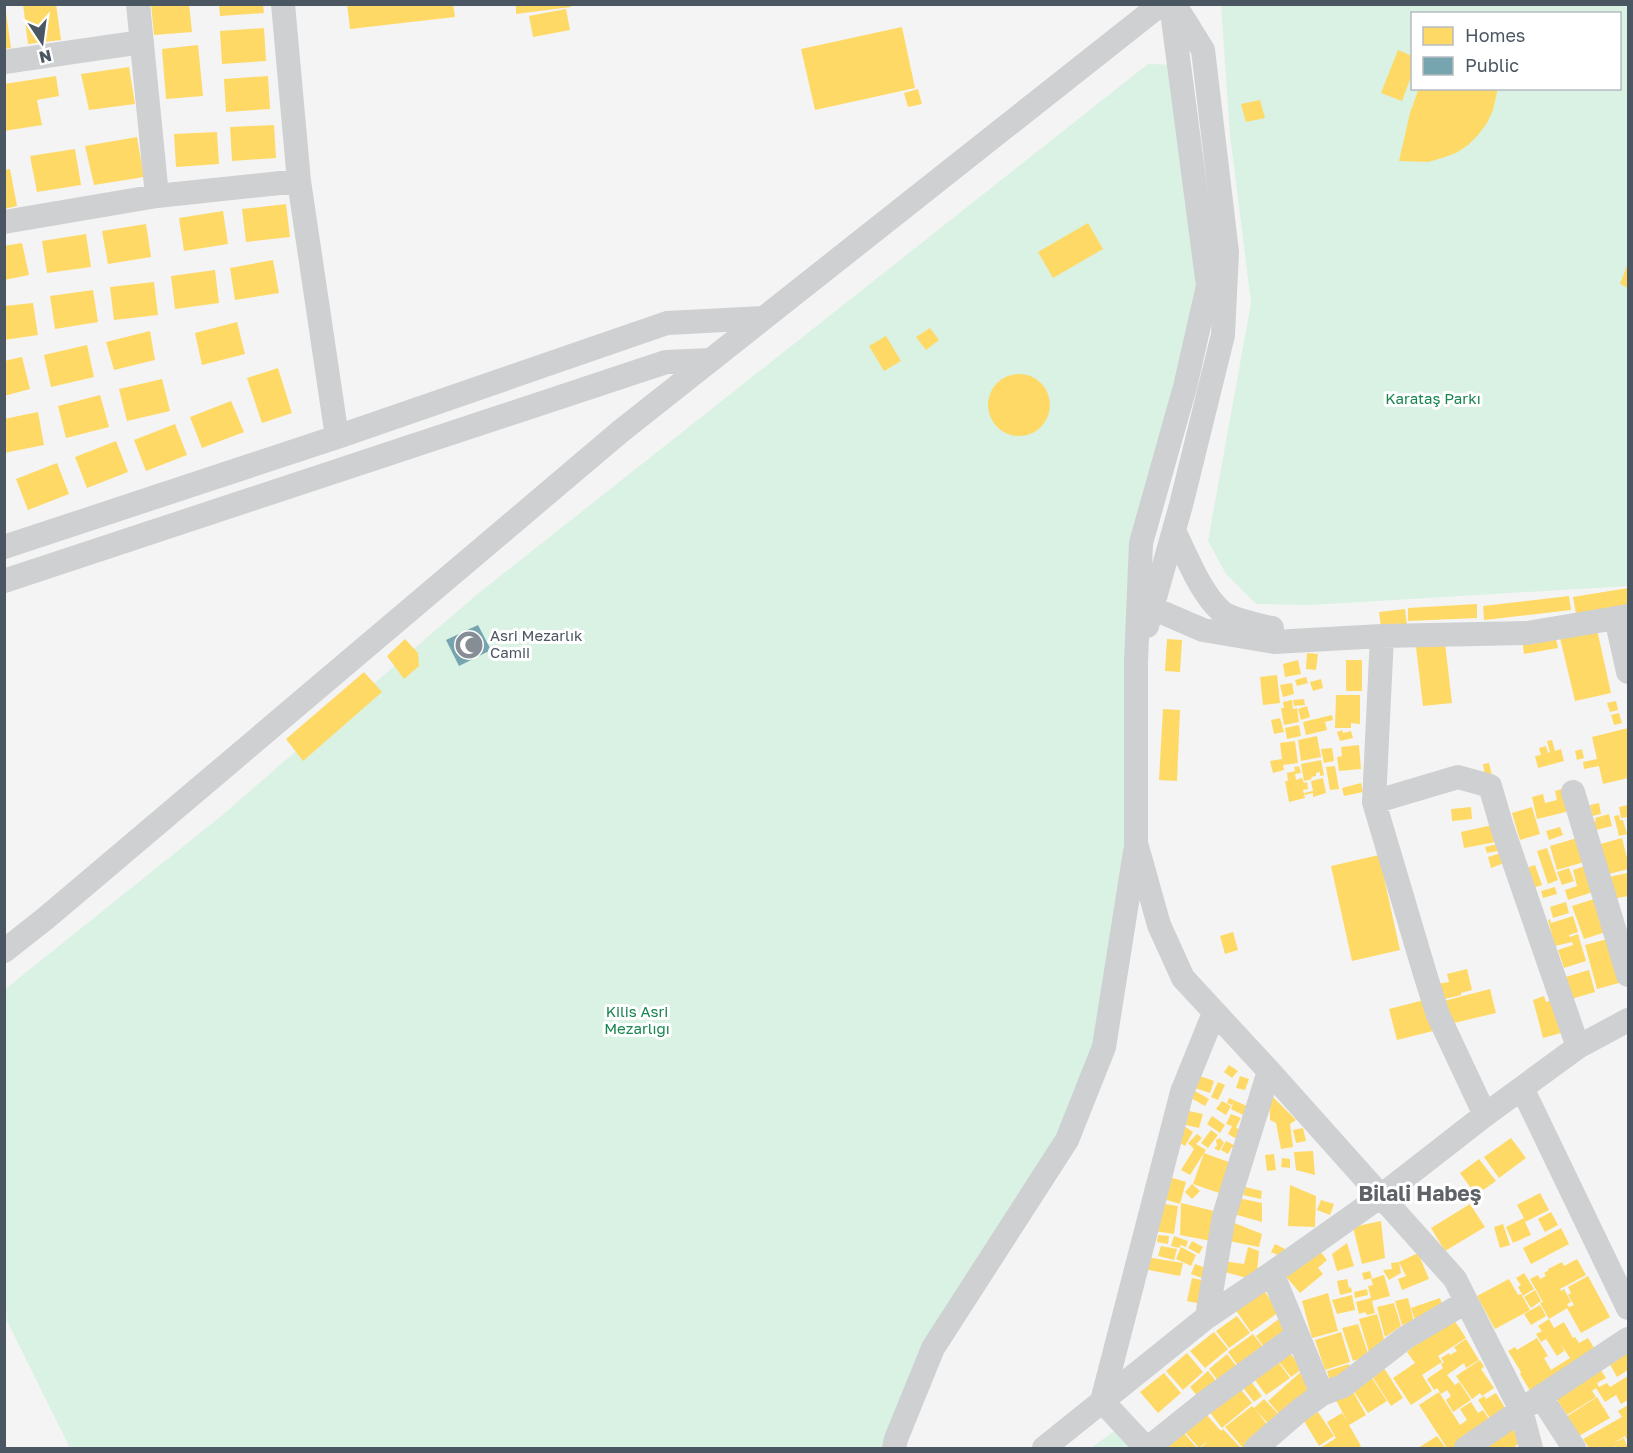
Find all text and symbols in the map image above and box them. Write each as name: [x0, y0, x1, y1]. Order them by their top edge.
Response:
north arrow: [12, 12, 72, 72]
legend: [1411, 12, 1621, 90]
text: Homes: [1465, 24, 1525, 46]
text: N: [37, 46, 54, 68]
text: Public: [1465, 54, 1519, 76]
park label: Karataş Parkı: [1385, 389, 1481, 407]
place label: Asri Mezarlık Camii: [490, 626, 583, 661]
mosque icon: Asri Mezarlık Camii: [453, 629, 485, 661]
park label: Kilis Asri Mezarlığı: [604, 1002, 670, 1037]
district label: Bilali Habeş: [1358, 1180, 1482, 1206]

